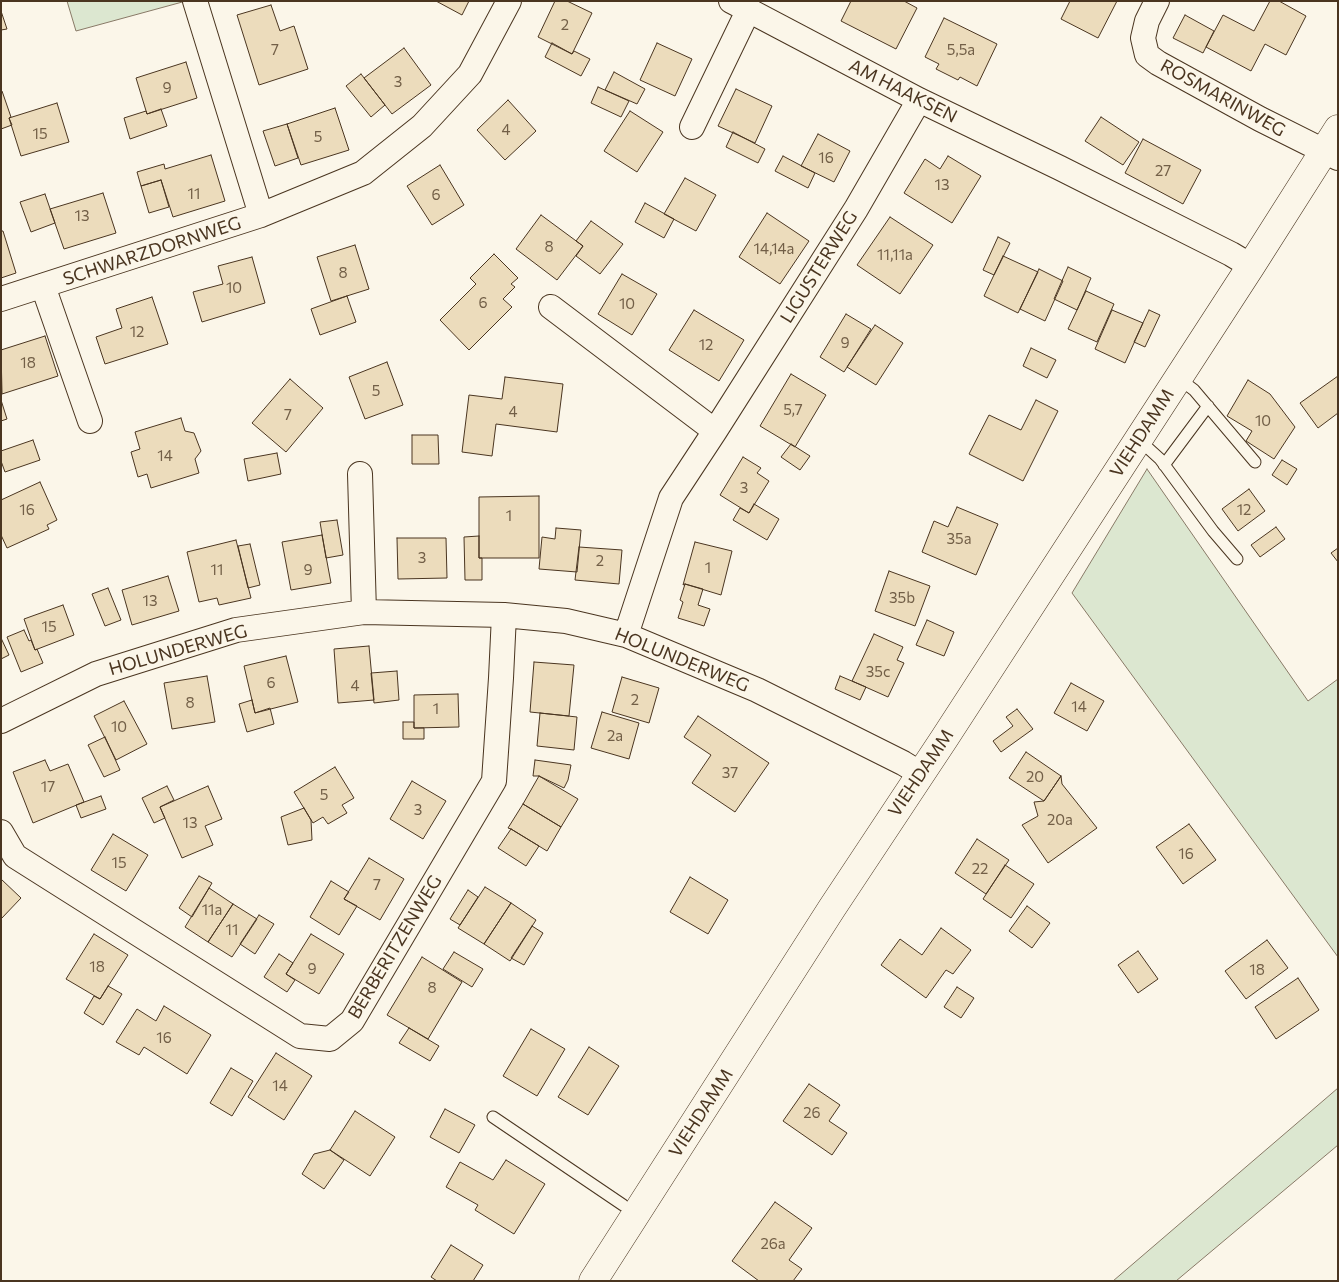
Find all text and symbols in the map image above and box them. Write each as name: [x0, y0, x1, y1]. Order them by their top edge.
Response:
house number: 2: [561, 16, 569, 34]
house number: 7: [271, 41, 279, 59]
house number: 5,5a: [947, 41, 975, 59]
street label: AM HAAKSEN: [845, 55, 961, 127]
street label: ROSMARINWEG: [1157, 55, 1289, 141]
house number: 3: [394, 73, 402, 91]
house number: 9: [162, 79, 172, 97]
house number: 4: [502, 121, 510, 139]
house number: 15: [32, 125, 48, 143]
house number: 5: [314, 128, 322, 146]
house number: 16: [818, 149, 834, 167]
house number: 27: [1155, 162, 1171, 180]
house number: 13: [935, 176, 949, 194]
house number: 11: [188, 185, 200, 203]
house number: 6: [431, 186, 441, 204]
house number: 13: [75, 207, 89, 225]
street label: LIGUSTERWEG: [776, 207, 862, 327]
street label: SCHWARZDORNWEG: [60, 212, 244, 290]
house number: 8: [544, 238, 554, 256]
house number: 14,14a: [754, 240, 794, 258]
house number: 11,11a: [877, 246, 913, 264]
house number: 8: [338, 264, 348, 282]
house number: 10: [226, 279, 242, 297]
house number: 6: [478, 294, 488, 312]
house number: 10: [619, 295, 635, 313]
house number: 12: [130, 323, 144, 341]
house number: 9: [840, 334, 850, 352]
house number: 12: [699, 336, 713, 354]
house number: 18: [20, 354, 36, 372]
house number: 5: [372, 382, 380, 400]
street label: VIEHDAMM: [1105, 385, 1179, 481]
house number: 5,7: [783, 401, 803, 419]
house number: 4: [509, 403, 517, 421]
house number: 7: [284, 406, 292, 424]
house number: 10: [1255, 412, 1271, 430]
house number: 14: [157, 447, 173, 465]
house number: 3: [740, 479, 748, 497]
house number: 16: [19, 501, 35, 519]
house number: 12: [1237, 501, 1251, 519]
house number: 1: [506, 507, 512, 525]
house number: 35a: [946, 530, 972, 548]
house number: 3: [418, 549, 426, 567]
house number: 2: [596, 552, 604, 570]
house number: 1: [705, 559, 711, 577]
house number: 11: [211, 561, 223, 579]
house number: 9: [303, 561, 313, 579]
house number: 35b: [889, 589, 915, 607]
house number: 13: [143, 592, 157, 610]
house number: 15: [41, 618, 57, 636]
street label: HOLUNDERWEG: [106, 620, 250, 680]
street label: HOLUNDERWEG: [612, 623, 752, 697]
house number: 35c: [866, 663, 890, 681]
house number: 6: [266, 674, 276, 692]
house number: 4: [351, 677, 359, 695]
house number: 2: [631, 691, 639, 709]
house number: 8: [185, 694, 195, 712]
house number: 14: [1071, 698, 1087, 716]
house number: 1: [433, 700, 439, 718]
house number: 10: [111, 718, 127, 736]
street label: VIEHDAMM: [884, 725, 958, 821]
house number: 2a: [607, 727, 623, 745]
house number: 37: [722, 764, 738, 782]
house number: 20: [1026, 768, 1044, 786]
house number: 17: [41, 778, 55, 796]
house number: 5: [320, 786, 328, 804]
house number: 3: [414, 801, 422, 819]
house number: 20a: [1047, 811, 1073, 829]
house number: 13: [183, 814, 197, 832]
house number: 16: [1178, 845, 1194, 863]
house number: 15: [111, 854, 127, 872]
house number: 22: [972, 860, 988, 878]
street label: BERBERITZENWEG: [344, 871, 446, 1023]
house number: 7: [373, 876, 381, 894]
house number: 11a: [202, 901, 222, 919]
house number: 11: [226, 921, 238, 939]
house number: 18: [89, 958, 105, 976]
house number: 9: [307, 960, 317, 978]
house number: 18: [1249, 961, 1265, 979]
house number: 8: [427, 979, 437, 997]
house number: 16: [156, 1029, 172, 1047]
street label: VIEHDAMM: [664, 1065, 738, 1161]
house number: 14: [272, 1077, 288, 1095]
house number: 26: [803, 1104, 821, 1122]
house number: 26a: [760, 1235, 786, 1253]

